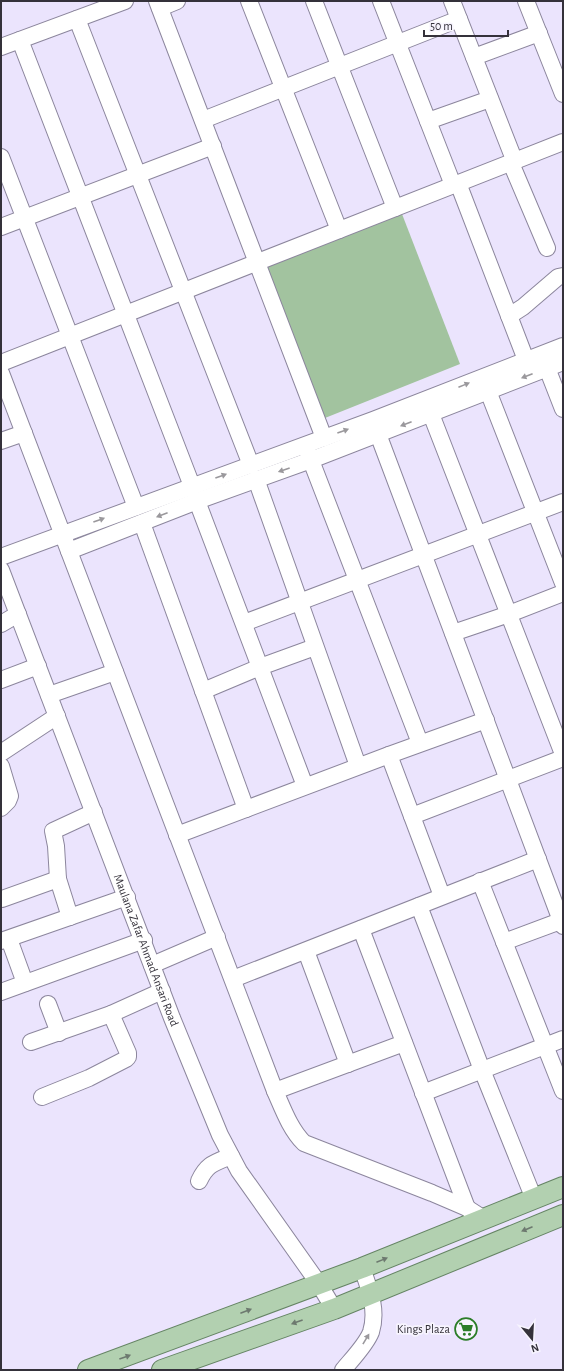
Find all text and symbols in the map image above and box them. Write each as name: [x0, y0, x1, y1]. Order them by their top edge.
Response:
scale bar: [424, 12, 508, 38]
text: 50 m: [430, 20, 453, 32]
one-way arrow: [520, 373, 532, 379]
one-way arrow: [459, 381, 471, 387]
one-way arrow: [399, 421, 411, 427]
one-way arrow: [337, 428, 349, 434]
one-way arrow: [278, 467, 290, 473]
one-way arrow: [215, 472, 227, 478]
one-way arrow: [156, 512, 168, 518]
one-way arrow: [93, 517, 105, 523]
street label: Maulana Zafar Ahmad Ansari Road: [112, 873, 181, 1028]
one-way arrow: [521, 1226, 533, 1233]
one-way arrow: [376, 1257, 388, 1263]
one-way arrow: [241, 1308, 253, 1314]
supermarket icon: Kings Plaza: [453, 1316, 479, 1342]
one-way arrow: [291, 1319, 303, 1325]
north arrow: [512, 1319, 552, 1359]
place label: Kings Plaza: [397, 1323, 450, 1335]
one-way arrow: [363, 1333, 370, 1345]
text: N: [530, 1342, 540, 1354]
one-way arrow: [119, 1354, 131, 1360]

